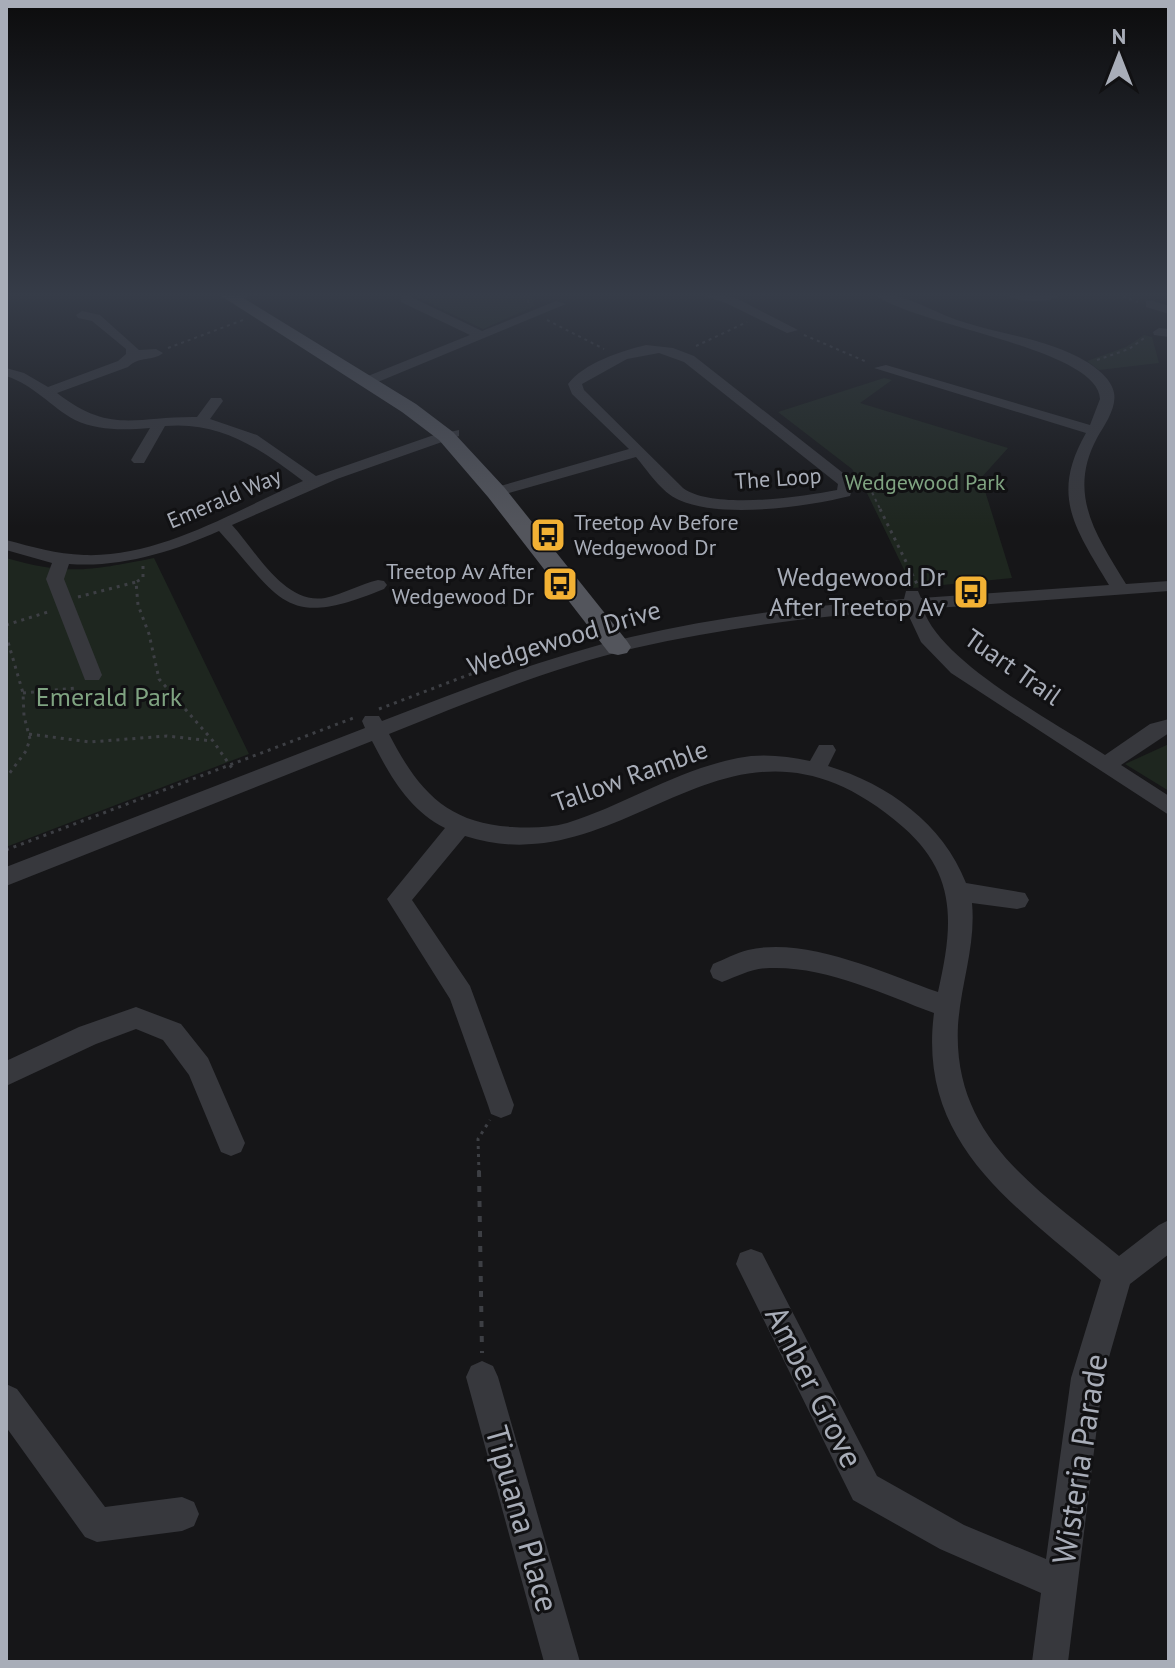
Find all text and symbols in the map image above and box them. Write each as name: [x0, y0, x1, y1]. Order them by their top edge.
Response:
north arrow: [1079, 16, 1159, 96]
text: N: [1112, 22, 1126, 50]
street label: Emerald Way: [163, 461, 286, 535]
street label: The Loop: [734, 461, 822, 495]
park label: Wedgewood Park: [845, 468, 1006, 496]
place label: Treetop Av Before Wedgewood Dr: [574, 508, 739, 561]
bus stop icon: Treetop Av Before Wedgewood Dr: [529, 516, 567, 554]
place label: Treetop Av After Wedgewood Dr: [386, 557, 535, 610]
place label: Wedgewood Dr After Treetop Av: [769, 560, 945, 623]
bus stop icon: Treetop Av After Wedgewood Dr: [541, 565, 579, 603]
bus stop icon: Wedgewood Dr After Treetop Av: [952, 573, 990, 611]
street label: Wedgewood Drive: [463, 592, 665, 683]
street label: Tuart Trail: [958, 621, 1069, 712]
park label: Emerald Park: [36, 680, 183, 713]
street label: Tallow Ramble: [548, 732, 712, 819]
street label: Amber Grove: [756, 1298, 874, 1475]
street label: Wisteria Parade: [1042, 1351, 1116, 1567]
street label: Tipuana Place: [476, 1421, 570, 1617]

